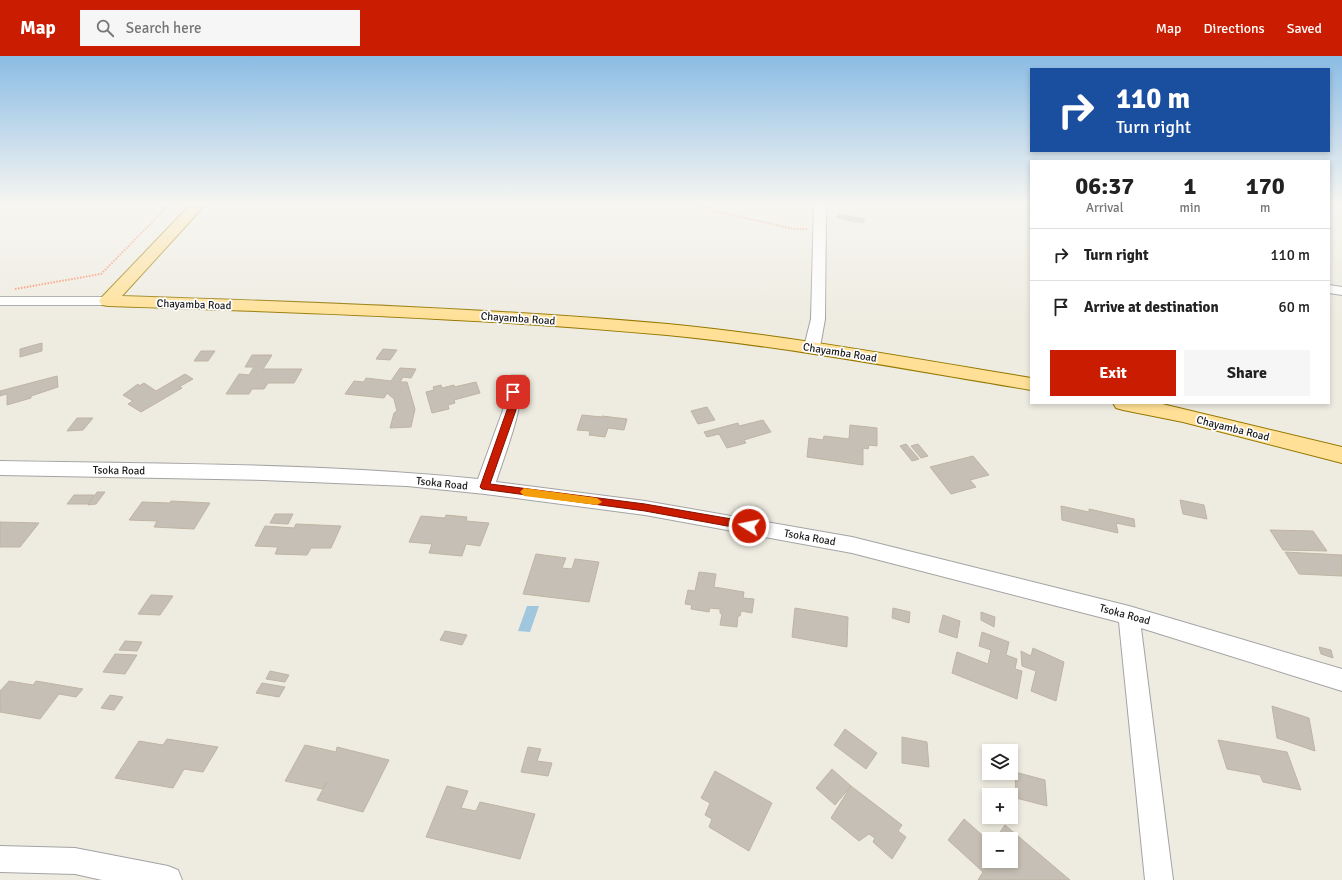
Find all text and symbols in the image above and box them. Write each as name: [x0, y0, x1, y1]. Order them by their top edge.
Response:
search box: [80, 10, 360, 46]
text: Map: [20, 16, 56, 40]
icon: search: [94, 17, 116, 39]
text: Search here: [126, 19, 201, 37]
text: Map: [1156, 20, 1182, 37]
text: Directions: [1204, 20, 1265, 37]
text: Saved: [1287, 20, 1322, 37]
text: 110 m: [1116, 82, 1190, 116]
icon: right: [1050, 84, 1102, 136]
text: Turn right: [1116, 116, 1191, 138]
text: 06:37: [1075, 171, 1134, 201]
text: 1: [1184, 171, 1196, 201]
text: 170: [1246, 171, 1285, 201]
text: Arrival: [1086, 200, 1123, 216]
text: min: [1180, 200, 1201, 216]
text: m: [1260, 200, 1270, 216]
icon: right: [1050, 244, 1072, 266]
text: Turn right: [1084, 246, 1149, 264]
text: 110 m: [1270, 246, 1310, 264]
icon: arrive: [1050, 296, 1072, 318]
street label: Chayamba Road: [156, 297, 232, 312]
text: Arrive at destination: [1084, 298, 1219, 316]
text: 60 m: [1279, 298, 1310, 316]
street label: Chayamba Road: [480, 309, 556, 328]
street label: Chayamba Road: [802, 340, 878, 365]
button: Exit: [1050, 350, 1176, 396]
button: Share: [1184, 350, 1310, 396]
pin: [496, 375, 530, 409]
icon: arrive: [502, 381, 524, 403]
street label: Chayamba Road: [1195, 413, 1271, 444]
street label: Tsoka Road: [93, 464, 145, 477]
street label: Tsoka Road: [415, 474, 469, 493]
position arrow: [728, 505, 770, 547]
street label: Tsoka Road: [783, 527, 837, 548]
street label: Tsoka Road: [1098, 601, 1152, 628]
map controls: [982, 744, 1018, 868]
button: layers: [982, 744, 1018, 780]
button: +: [982, 788, 1018, 824]
button: −: [982, 832, 1018, 868]

